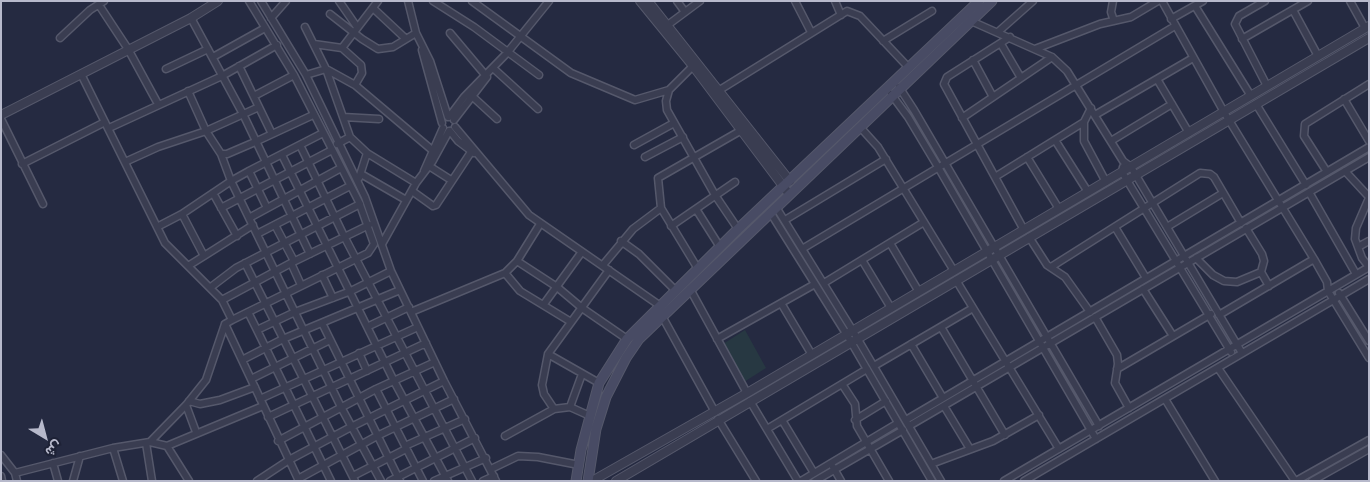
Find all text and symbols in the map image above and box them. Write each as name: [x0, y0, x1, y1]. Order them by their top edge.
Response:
north arrow: [20, 412, 70, 462]
text: ش: [42, 437, 66, 461]

